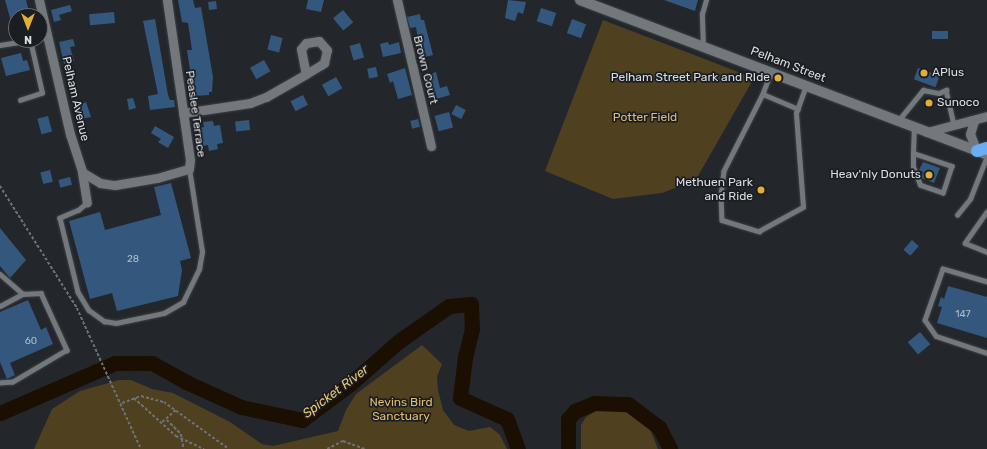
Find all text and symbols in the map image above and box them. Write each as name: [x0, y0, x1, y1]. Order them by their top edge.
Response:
north arrow: [8, 8, 48, 48]
text: N: [24, 33, 32, 46]
street label: Brown Court: [410, 34, 440, 106]
street label: Pelham Street: [748, 44, 828, 86]
street label: Pelham Avenue: [58, 55, 92, 143]
place label: APlus: [932, 66, 964, 80]
marker: APlus: [919, 68, 929, 78]
street label: Peaslee Terrace: [182, 69, 208, 159]
place label: Pelham Street Park and RIde: [611, 71, 770, 85]
marker: Pelham Street Park and RIde: [773, 73, 783, 83]
place label: Sunoco: [937, 96, 979, 110]
marker: Sunoco: [924, 98, 934, 108]
park label: Potter Field: [613, 111, 677, 125]
place label: Heav'nly Donuts: [830, 168, 921, 182]
marker: Heav'nly Donuts: [924, 170, 934, 180]
place label: Methuen Park and Ride: [676, 176, 753, 204]
marker: Methuen Park and Ride: [756, 185, 766, 195]
house number: 28: [127, 254, 139, 266]
house number: 147: [955, 309, 971, 321]
house number: 60: [25, 336, 37, 348]
water label: Spicket River: [300, 362, 372, 422]
park label: Nevins Bird Sanctuary: [369, 396, 433, 424]

